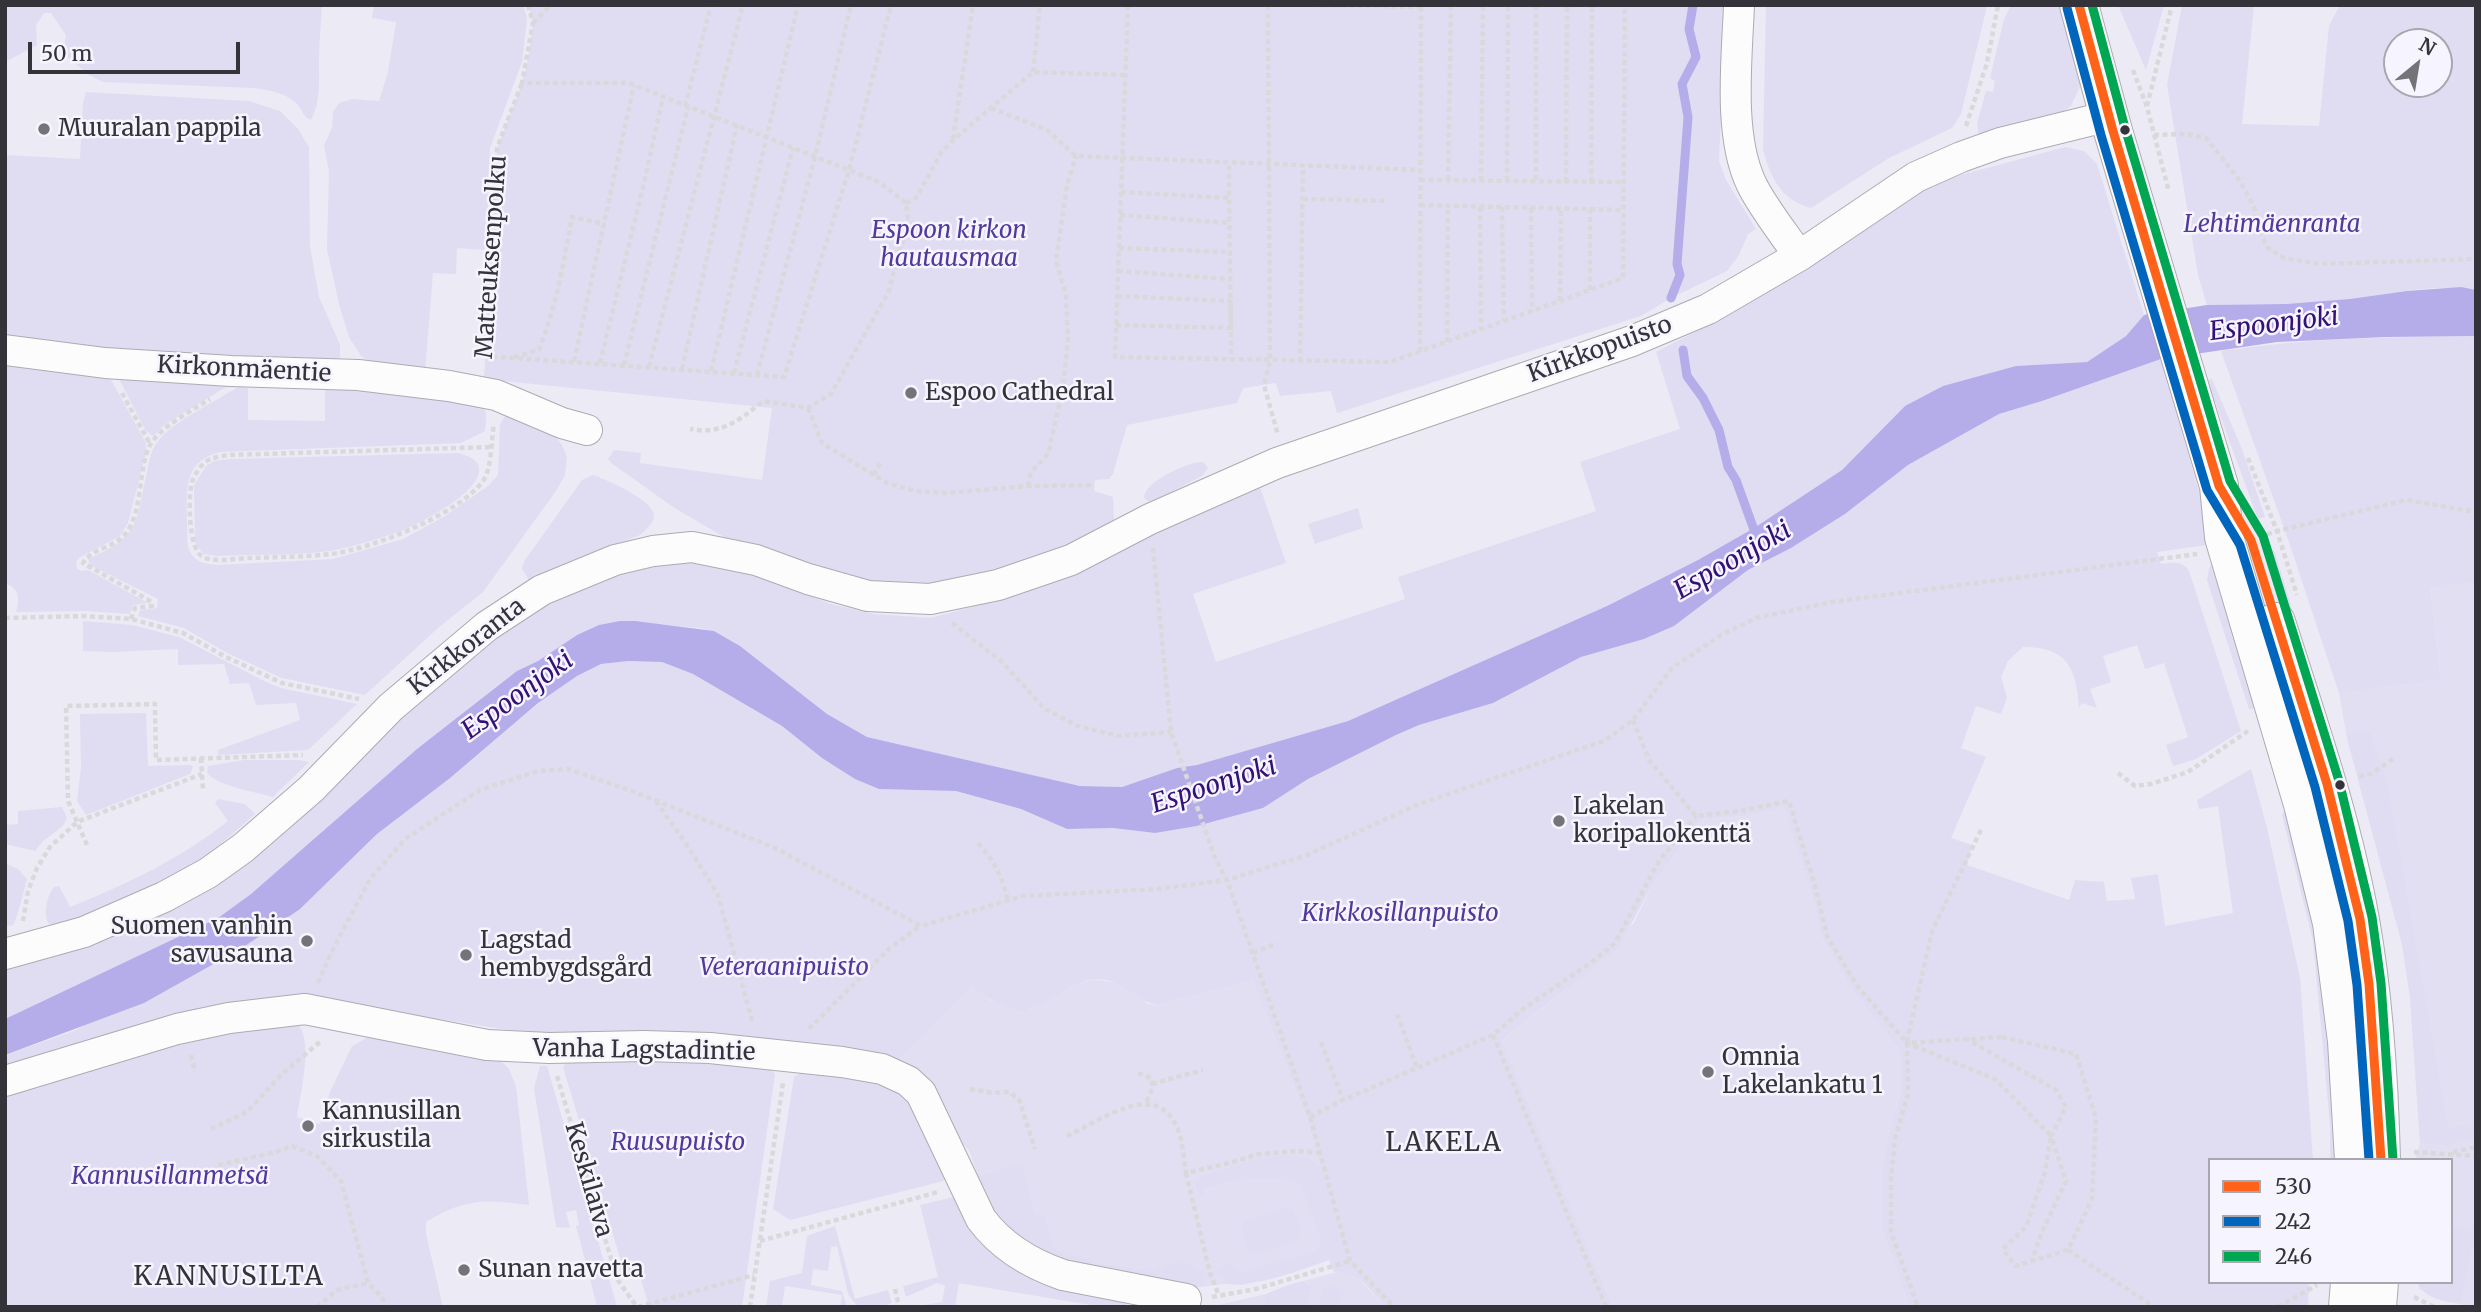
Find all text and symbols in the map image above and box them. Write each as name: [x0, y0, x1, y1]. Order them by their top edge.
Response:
scale bar: [32, 28, 243, 72]
north arrow: [2383, 28, 2453, 98]
text: N: [2415, 32, 2440, 61]
text: 50 m: [41, 40, 92, 67]
place label: Muuralan pappila: [58, 115, 261, 143]
marker: Muuralan pappila: [36, 121, 52, 137]
unlabelled marker: [2118, 123, 2132, 137]
street label: Matteuksenpolku: [471, 154, 513, 360]
park label: Lehtimäenranta: [2184, 211, 2360, 239]
park label: Espoon kirkon hautausmaa: [871, 217, 1027, 273]
water label: Espoonjoki: [2208, 302, 2340, 348]
street label: Kirkkopuisto: [1524, 311, 1676, 389]
street label: Kirkonmäentie: [156, 351, 332, 389]
place label: Espoo Cathedral: [925, 379, 1114, 407]
marker: Espoo Cathedral: [903, 385, 919, 401]
water label: Espoonjoki: [1669, 515, 1797, 607]
street label: Kirkkoranta: [403, 592, 531, 702]
water label: Espoonjoki: [456, 645, 580, 747]
water label: Espoonjoki: [1147, 751, 1281, 821]
unlabelled marker: [2333, 778, 2347, 792]
place label: Lakelan koripallokenttä: [1573, 793, 1751, 849]
marker: Lakelan koripallokenttä: [1551, 813, 1567, 829]
park label: Kirkkosillanpuisto: [1301, 900, 1499, 928]
place label: Suomen vanhin savusauna: [111, 913, 293, 969]
place label: Lagstad hembygdsgård: [480, 927, 652, 983]
marker: Suomen vanhin savusauna: [299, 933, 315, 949]
marker: Lagstad hembygdsgård: [458, 947, 474, 963]
park label: Veteraanipuisto: [699, 954, 869, 982]
street label: Vanha Lagstadintie: [532, 1035, 756, 1067]
place label: Omnia Lakelankatu 1: [1722, 1044, 1883, 1100]
marker: Omnia Lakelankatu 1: [1700, 1064, 1716, 1080]
place label: Kannusillan sirkustila: [322, 1098, 461, 1154]
marker: Kannusillan sirkustila: [300, 1118, 316, 1134]
street label: Keskilaiva: [558, 1119, 618, 1241]
district label: LAKELA: [1386, 1128, 1502, 1160]
park label: Ruusupuisto: [611, 1129, 745, 1157]
legend: [2208, 1158, 2453, 1284]
park label: Kannusillanmetsä: [71, 1163, 269, 1191]
text: 530: [2275, 1173, 2312, 1200]
text: 242: [2275, 1208, 2311, 1235]
text: 246: [2275, 1243, 2312, 1270]
place label: Sunan navetta: [478, 1256, 644, 1284]
district label: KANNUSILTA: [135, 1262, 323, 1294]
marker: Sunan navetta: [456, 1262, 472, 1278]

